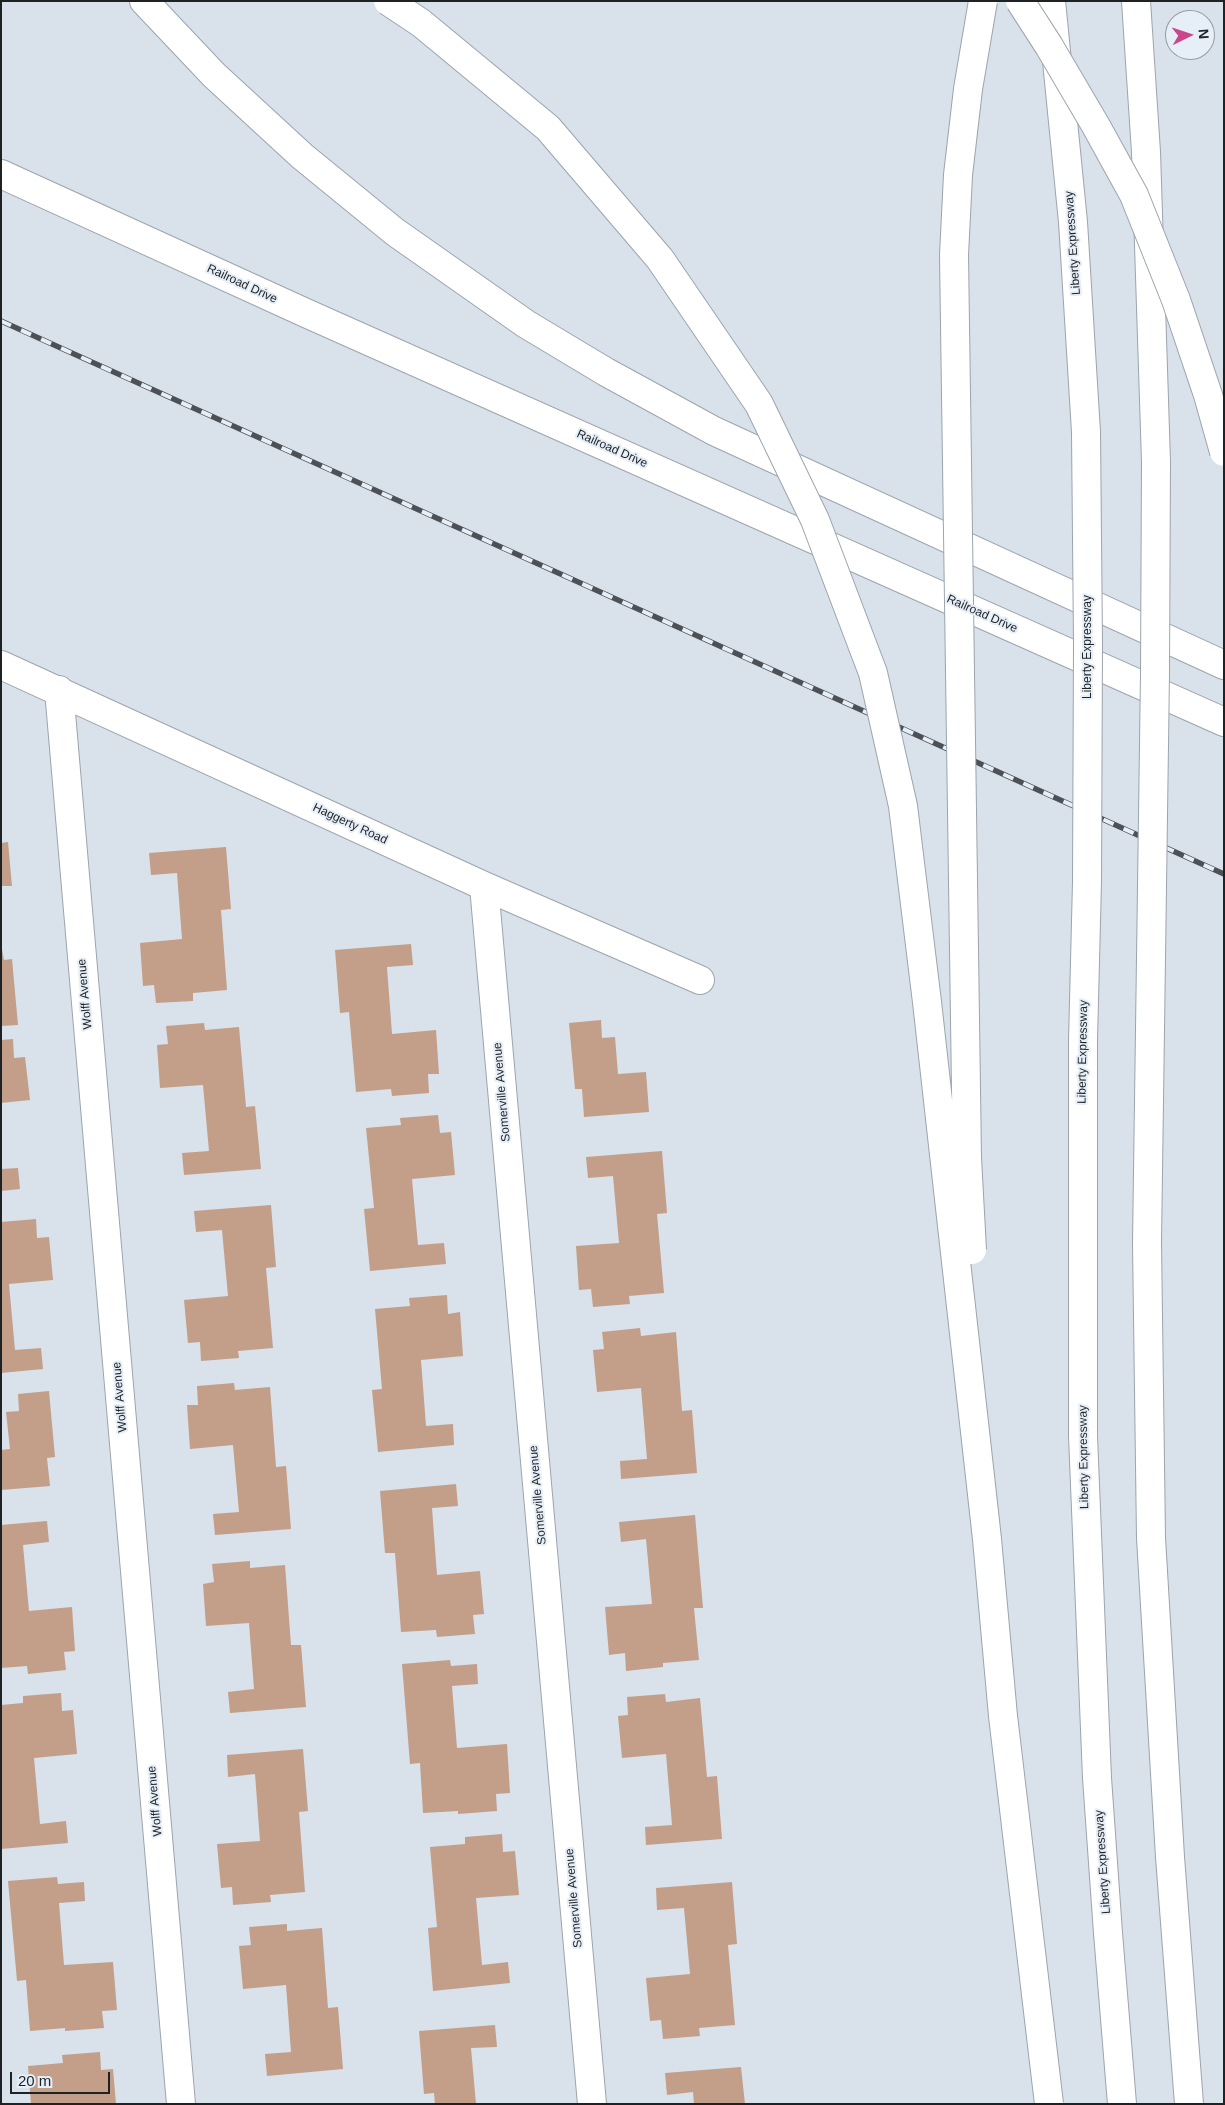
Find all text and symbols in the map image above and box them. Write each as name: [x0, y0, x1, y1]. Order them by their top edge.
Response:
north arrow: [1165, 10, 1215, 60]
text: N: [1196, 28, 1212, 40]
street label: Liberty Expressway: [1062, 191, 1084, 295]
street label: Railroad Drive: [205, 261, 279, 307]
street label: Railroad Drive: [574, 427, 650, 471]
street label: Railroad Drive: [944, 592, 1020, 636]
street label: Liberty Expressway: [1081, 595, 1095, 699]
street label: Haggerty Road: [310, 800, 390, 848]
street label: Wolff Avenue: [75, 958, 95, 1030]
street label: Liberty Expressway: [1075, 1000, 1091, 1104]
street label: Somerville Avenue: [490, 1042, 514, 1142]
street label: Wolff Avenue: [110, 1361, 130, 1433]
street label: Liberty Expressway: [1076, 1405, 1092, 1509]
street label: Somerville Avenue: [526, 1445, 550, 1545]
street label: Wolff Avenue: [145, 1765, 165, 1837]
street label: Liberty Expressway: [1092, 1810, 1114, 1914]
street label: Somerville Avenue: [562, 1848, 586, 1948]
scale bar: [12, 2062, 112, 2094]
text: 20 m: [18, 2072, 51, 2089]

